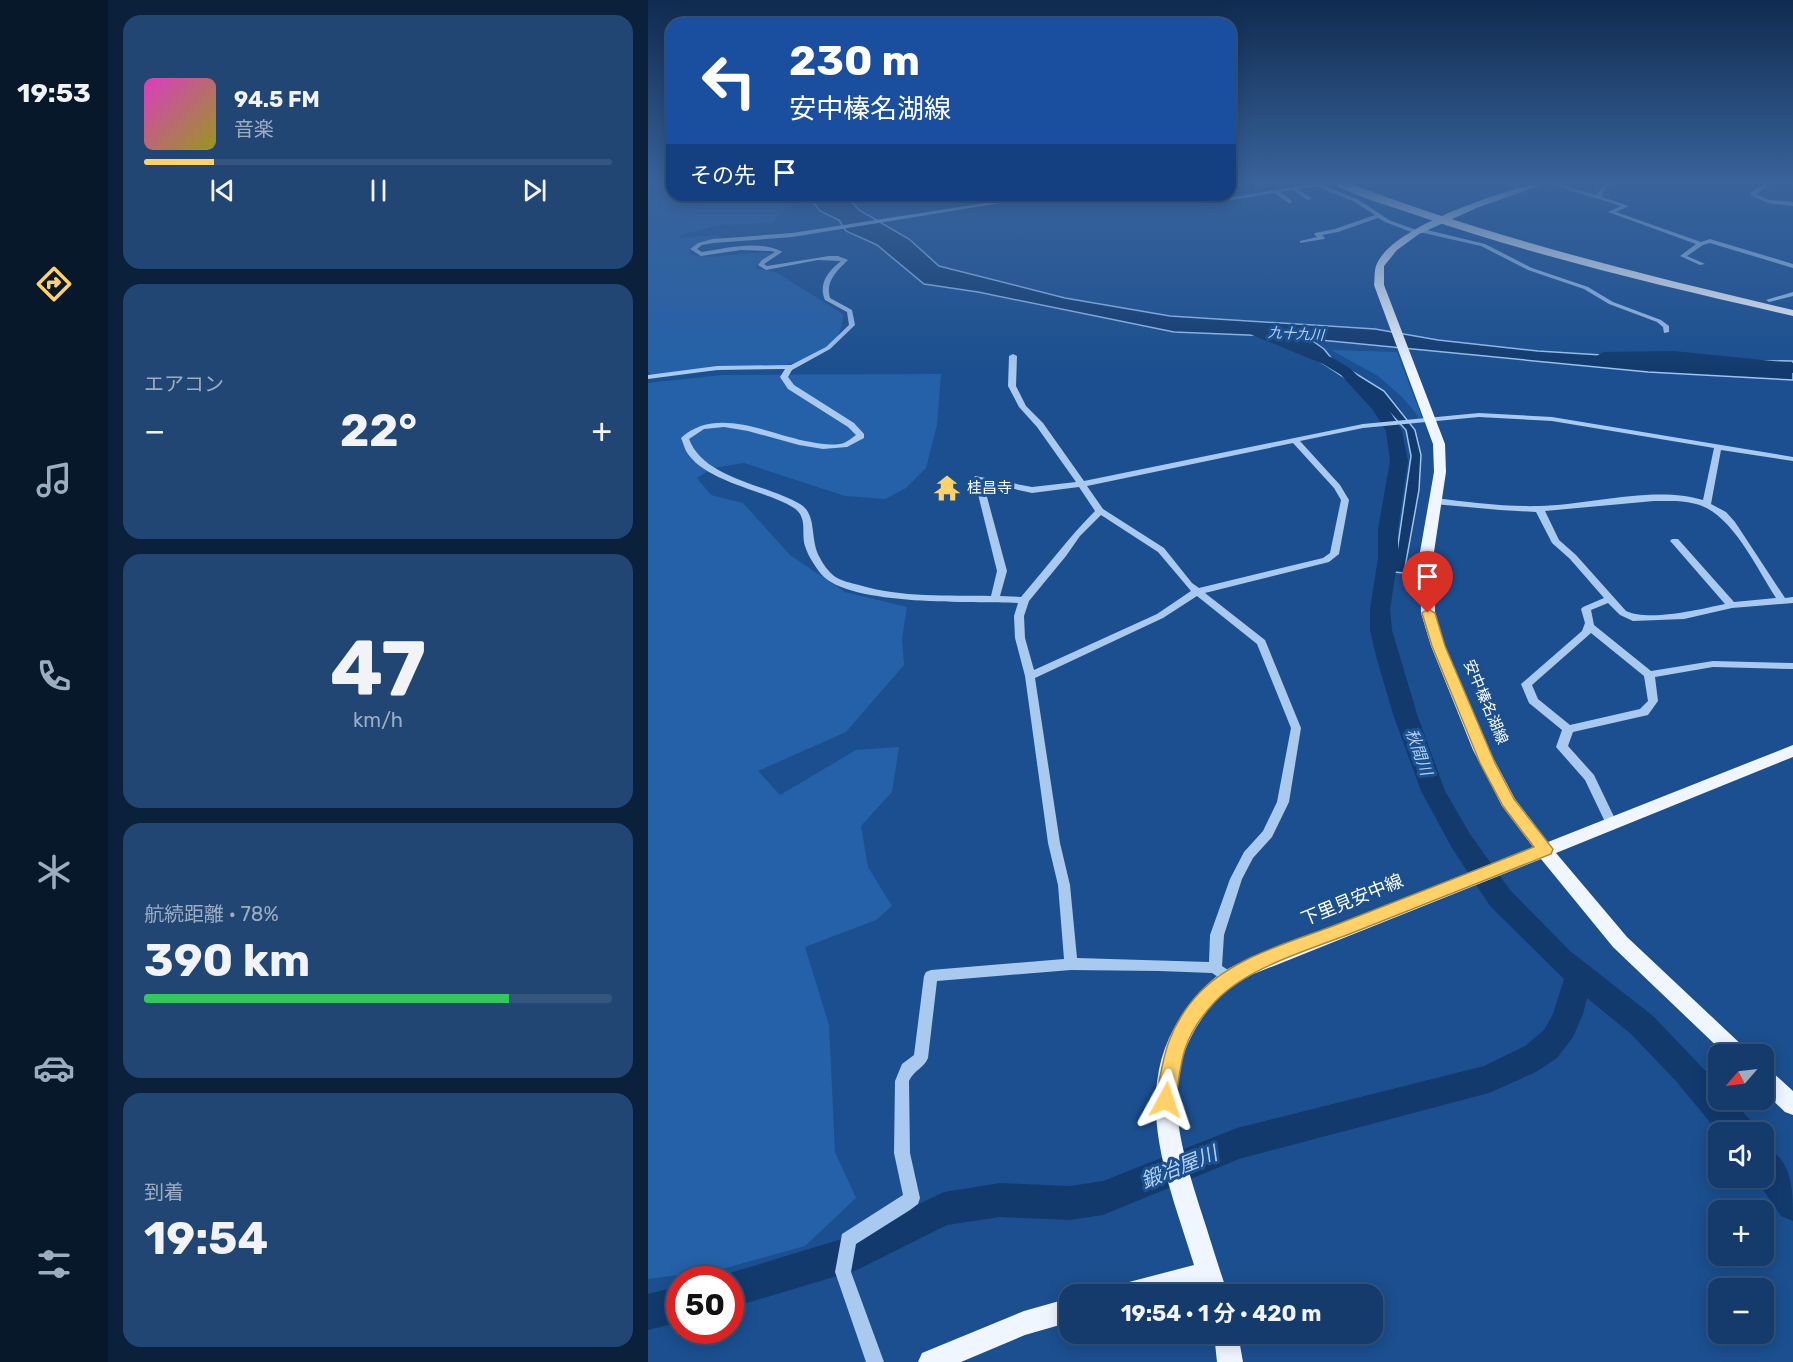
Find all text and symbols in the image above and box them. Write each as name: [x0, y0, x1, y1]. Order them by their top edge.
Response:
text: 230 m: [789, 36, 920, 86]
icon: left: [690, 42, 768, 120]
text: 19:53: [17, 77, 91, 109]
text: 94.5 FM: [234, 86, 320, 113]
text: 安中榛名湖線: [789, 93, 951, 125]
text: 音楽: [234, 117, 274, 141]
icon: arrive: [768, 156, 801, 189]
text: その先: [690, 162, 756, 189]
icon: previous: [206, 174, 239, 207]
icon: pause: [362, 174, 395, 207]
icon: next: [518, 174, 551, 207]
icon: directions: [33, 263, 75, 305]
water label: 九十九川: [1268, 324, 1326, 344]
text: エアコン: [144, 372, 224, 396]
text: 22°: [340, 404, 417, 457]
text: −: [144, 411, 165, 450]
text: +: [591, 411, 612, 450]
icon: music: [33, 459, 75, 501]
temple icon: 桂昌寺: [932, 473, 962, 503]
place label: 桂昌寺: [967, 479, 1012, 497]
pin: [1402, 551, 1453, 613]
icon: arrive: [1411, 560, 1444, 593]
text: 47: [330, 622, 426, 715]
icon: phone: [33, 655, 75, 697]
street label: 安中榛名湖線: [1460, 657, 1512, 747]
text: km/h: [353, 708, 403, 732]
water label: 秋間川: [1402, 726, 1437, 780]
icon: climate: [33, 851, 75, 893]
street label: 下里見安中線: [1298, 870, 1406, 930]
text: 航続距離 · 78%: [144, 902, 279, 926]
text: 390 km: [144, 934, 310, 987]
north arrow: [1708, 1044, 1774, 1110]
map controls: [1708, 1044, 1774, 1344]
icon: car: [33, 1047, 75, 1089]
position arrow: [1134, 1068, 1198, 1132]
button: sound: [1708, 1122, 1774, 1188]
water label: 鍛冶屋川: [1137, 1140, 1222, 1193]
text: 到着: [144, 1180, 184, 1204]
button: +: [1708, 1200, 1774, 1266]
text: 19:54: [144, 1212, 268, 1265]
icon: filters: [33, 1243, 75, 1285]
speed limit sign: 50: [666, 1266, 744, 1344]
button: −: [1708, 1278, 1774, 1344]
text: 19:54 · 1 分 · 420 m: [1121, 1300, 1321, 1327]

